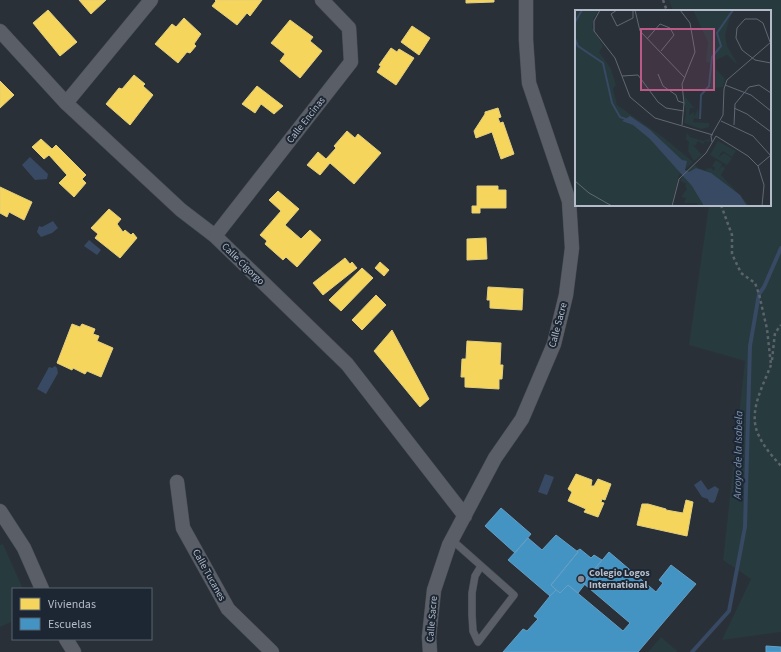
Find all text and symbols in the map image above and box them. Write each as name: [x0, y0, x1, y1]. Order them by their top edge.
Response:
inset map: [575, 10, 771, 206]
street label: Calle Encinas: [283, 94, 329, 146]
street label: Calle Cigorgo: [218, 240, 268, 288]
street label: Calle Sacre: [545, 301, 571, 349]
water label: Arroyo de la Isabela: [730, 411, 746, 500]
street label: Calle Tucanes: [189, 547, 229, 603]
place label: Colegio Logos International: [589, 566, 650, 592]
marker: Colegio Logos International: [576, 574, 586, 584]
legend: [12, 588, 152, 640]
street label: Calle Sacre: [423, 595, 441, 643]
text: Viviendas: [48, 596, 96, 613]
text: Escuelas: [48, 616, 91, 633]

